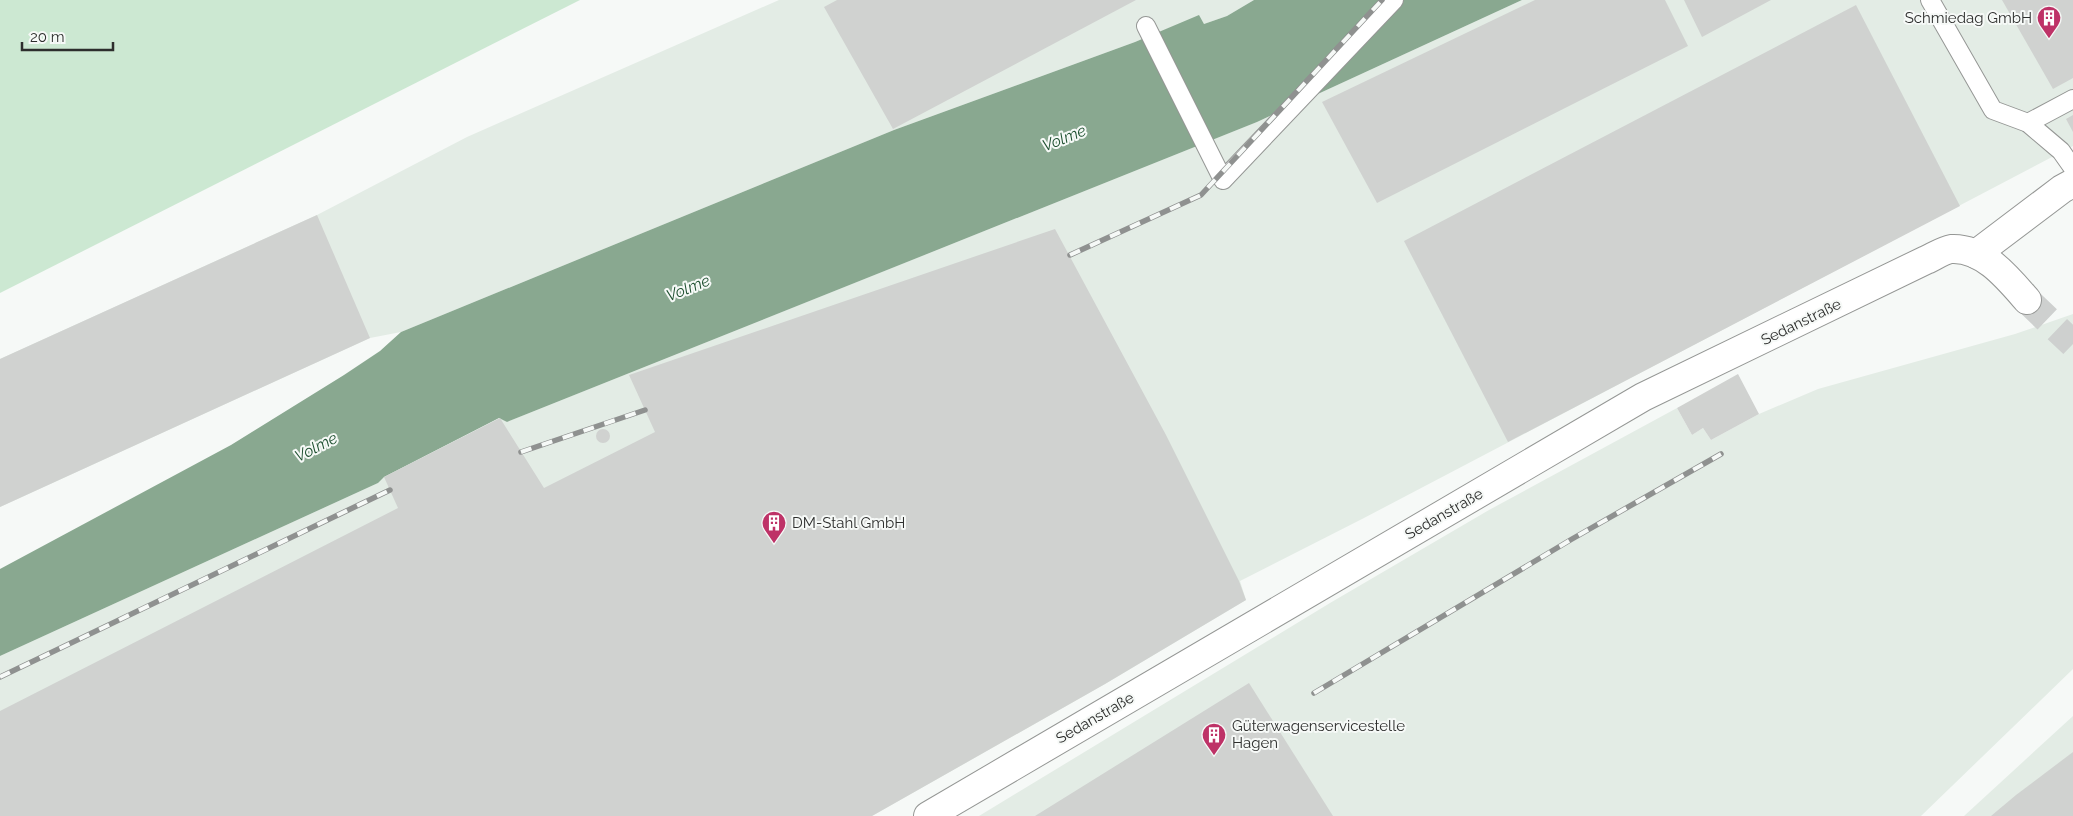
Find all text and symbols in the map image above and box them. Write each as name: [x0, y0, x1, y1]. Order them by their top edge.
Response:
building icon: Schmiedag GmbH: [2036, 5, 2062, 39]
place label: Schmiedag GmbH: [1905, 9, 2032, 27]
scale bar: [22, 20, 114, 52]
text: 20 m: [30, 28, 65, 46]
water label: Volme: [1039, 121, 1089, 155]
water label: Volme: [663, 271, 713, 305]
street label: Sedanstraße: [1758, 295, 1844, 349]
water label: Volme: [291, 428, 341, 466]
street label: Sedanstraße: [1402, 484, 1486, 544]
building icon: DM-Stahl GmbH: [761, 510, 787, 544]
place label: DM-Stahl GmbH: [792, 514, 905, 532]
street label: Sedanstraße: [1053, 688, 1137, 748]
place label: Güterwagenservicestelle Hagen: [1232, 717, 1405, 752]
building icon: Güterwagenservicestelle Hagen: [1201, 722, 1227, 756]

